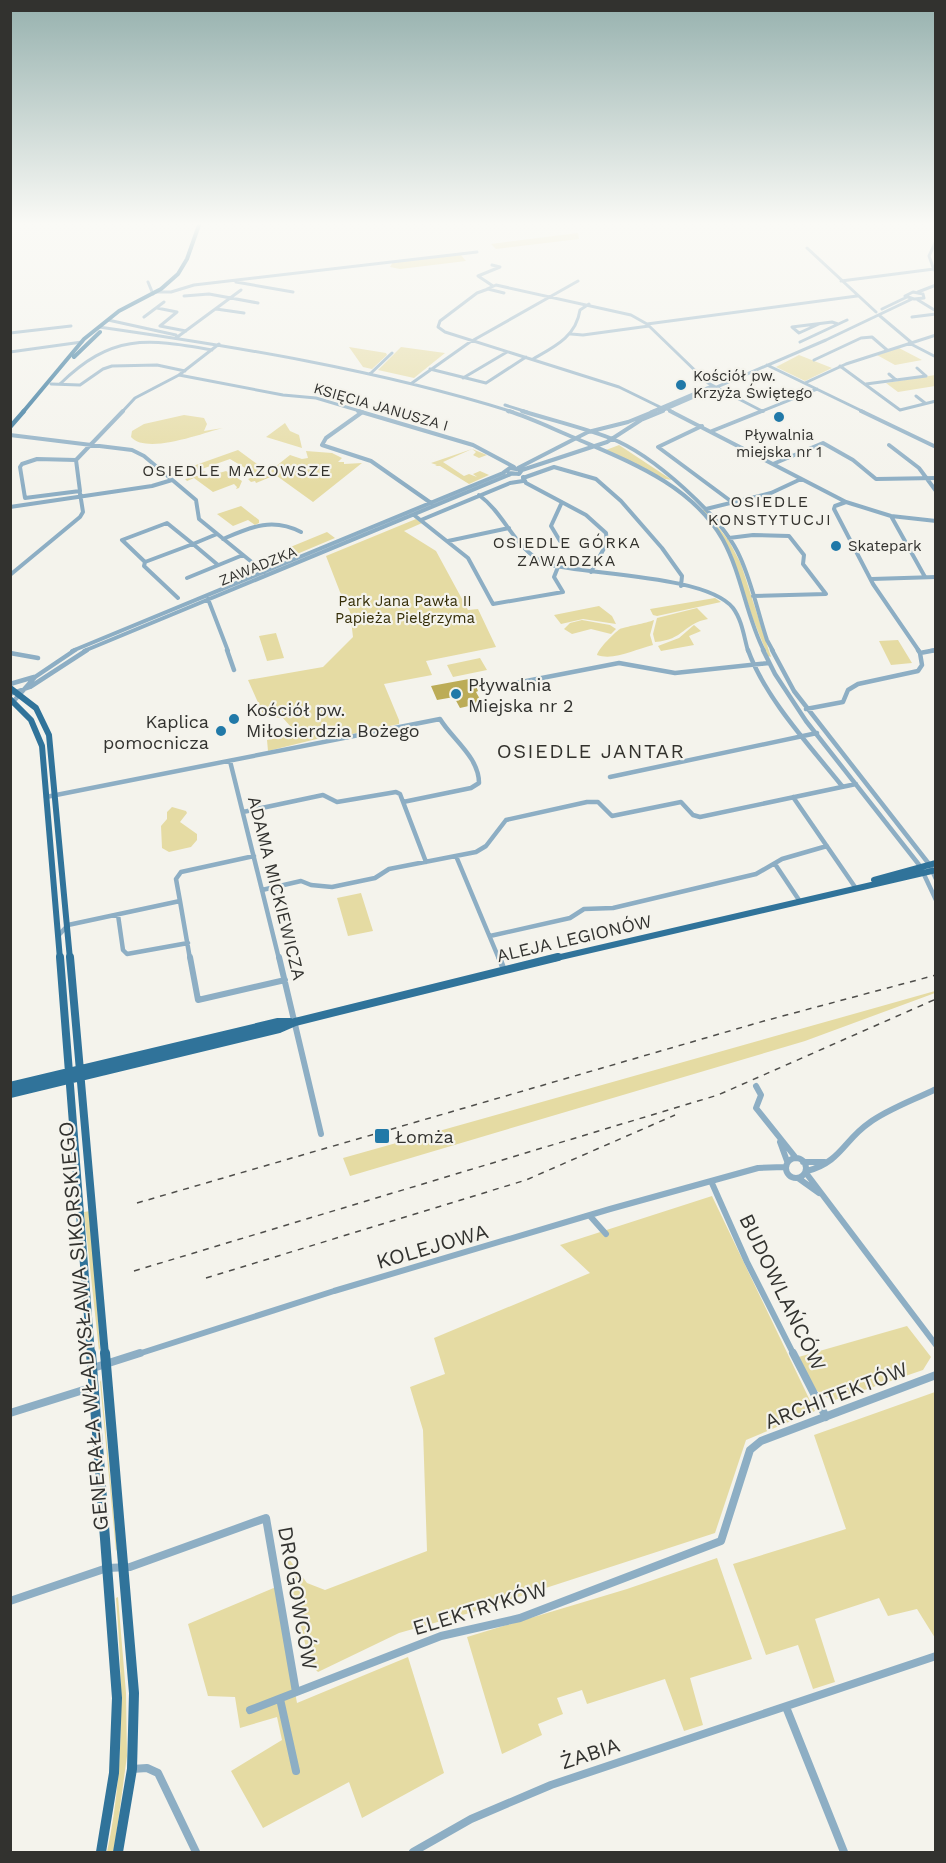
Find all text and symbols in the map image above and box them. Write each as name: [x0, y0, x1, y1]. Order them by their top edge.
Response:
place label: Kościół pw. Krzyża Świętego: [693, 367, 812, 402]
marker: Kościół pw. Krzyża Świętego: [674, 378, 688, 392]
street label: KSIĘCIA JANUSZA I: [312, 379, 450, 435]
marker: Pływalnia miejska nr 1: [772, 410, 786, 424]
place label: Pływalnia miejska nr 1: [736, 426, 822, 461]
district label: OSIEDLE MAZOWSZE: [142, 461, 332, 480]
district label: OSIEDLE KONSTYTUCJI: [708, 492, 832, 529]
district label: OSIEDLE GÓRKA ZAWADZKA: [493, 533, 641, 570]
place label: Skatepark: [848, 537, 922, 555]
marker: Skatepark: [829, 539, 843, 553]
street label: ZAWADZKA: [216, 542, 300, 590]
park label: Park Jana Pawła II Papieża Pielgrzyma: [335, 592, 475, 627]
place label: Pływalnia Miejska nr 2: [468, 674, 573, 716]
marker: Pływalnia Miejska nr 2: [449, 687, 463, 701]
place label: Kościół pw. Miłosierdzia Bożego: [246, 699, 420, 741]
place label: Kaplica pomocnicza: [103, 711, 209, 753]
marker: Kościół pw. Miłosierdzia Bożego: [227, 712, 241, 726]
marker: Kaplica pomocnicza: [214, 724, 228, 738]
district label: OSIEDLE JANTAR: [497, 739, 685, 763]
street label: ADAMA MICKIEWICZA: [244, 794, 310, 982]
street label: ALEJA LEGIONÓW: [494, 910, 654, 966]
street label: GENERAŁA WŁADYSŁAWA SIKORSKIEGO: [53, 1120, 113, 1532]
place label: Łomża: [395, 1126, 454, 1147]
marker: Łomża: [373, 1127, 391, 1145]
street label: BUDOWLAŃCÓW: [734, 1209, 832, 1375]
street label: KOLEJOWA: [373, 1218, 491, 1274]
street label: ARCHITEKTÓW: [761, 1356, 911, 1434]
street label: DROGOWCÓW: [273, 1524, 323, 1672]
street label: ELEKTRYKÓW: [410, 1576, 550, 1640]
street label: ŻABIA: [557, 1732, 623, 1774]

